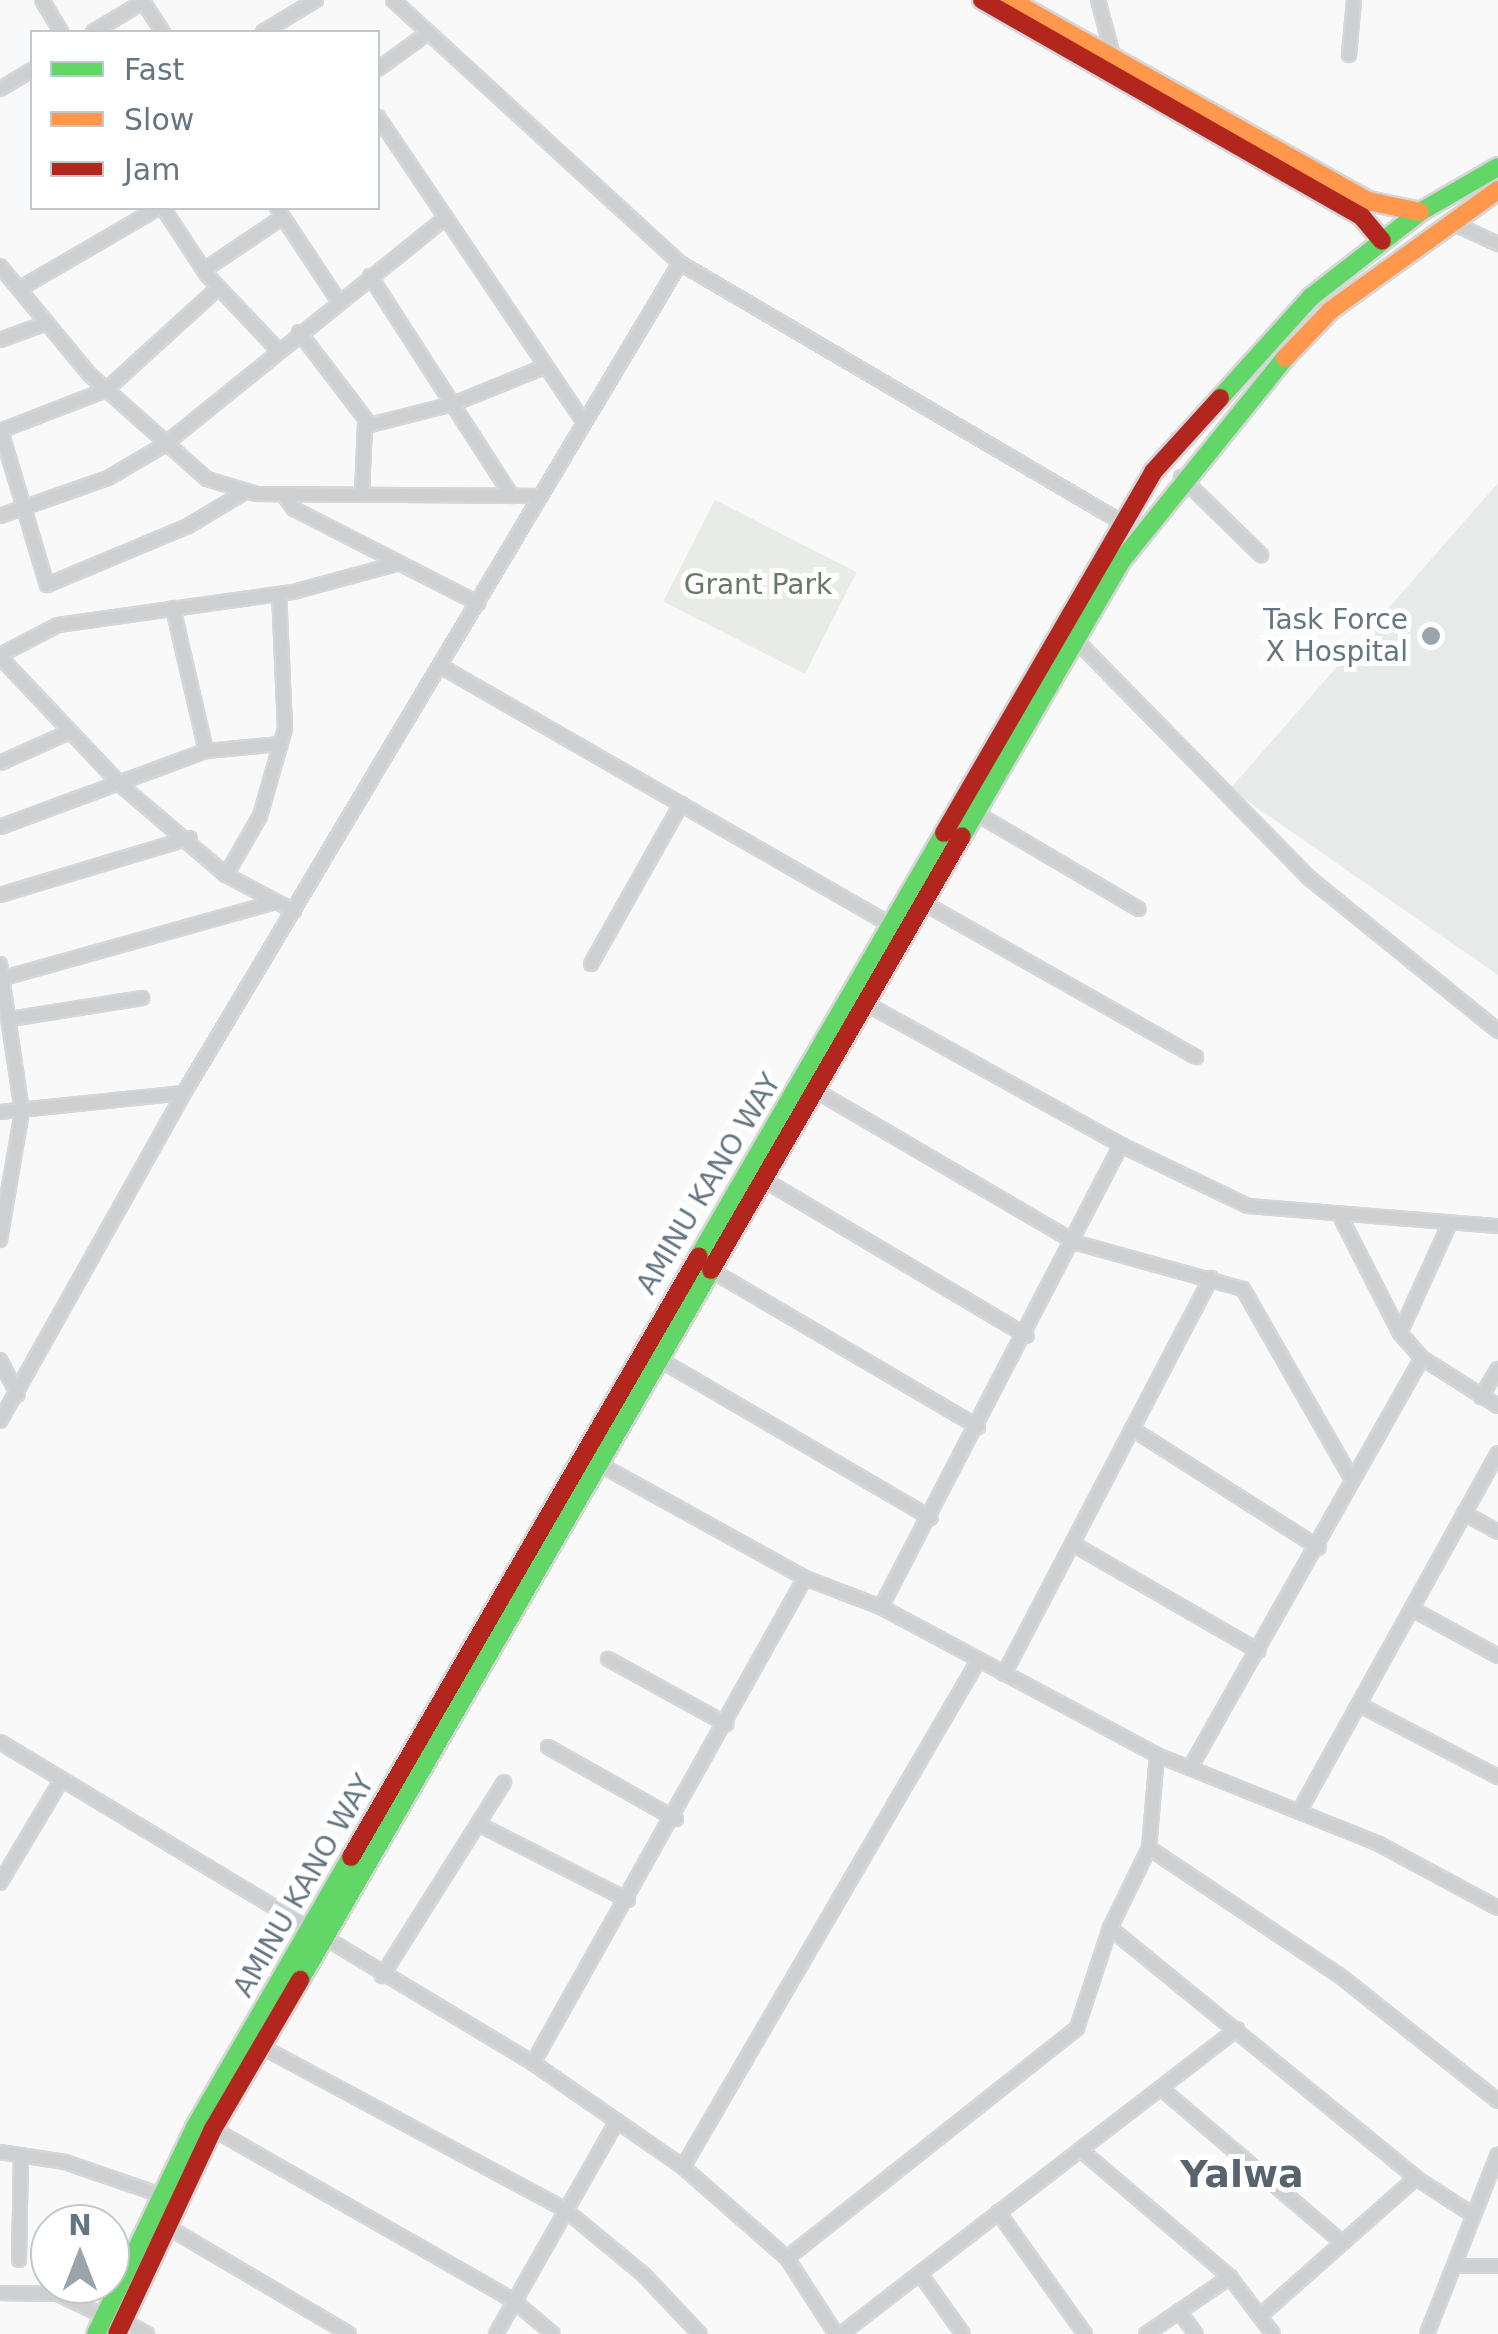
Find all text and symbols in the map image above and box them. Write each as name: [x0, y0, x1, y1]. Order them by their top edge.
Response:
legend: [30, 30, 380, 210]
text: Fast: [124, 52, 184, 87]
text: Slow: [124, 102, 194, 137]
text: Jam: [124, 152, 180, 187]
park label: Grant Park: [684, 568, 832, 602]
place label: Task Force X Hospital: [1263, 603, 1408, 669]
marker: Task Force X Hospital: [1418, 623, 1444, 649]
street label: AMINU KANO WAY: [630, 1068, 788, 1300]
street label: AMINU KANO WAY: [227, 1769, 381, 2003]
district label: Yalwa: [1180, 2152, 1304, 2198]
north arrow: [30, 2204, 130, 2304]
text: N: [68, 2209, 92, 2242]

